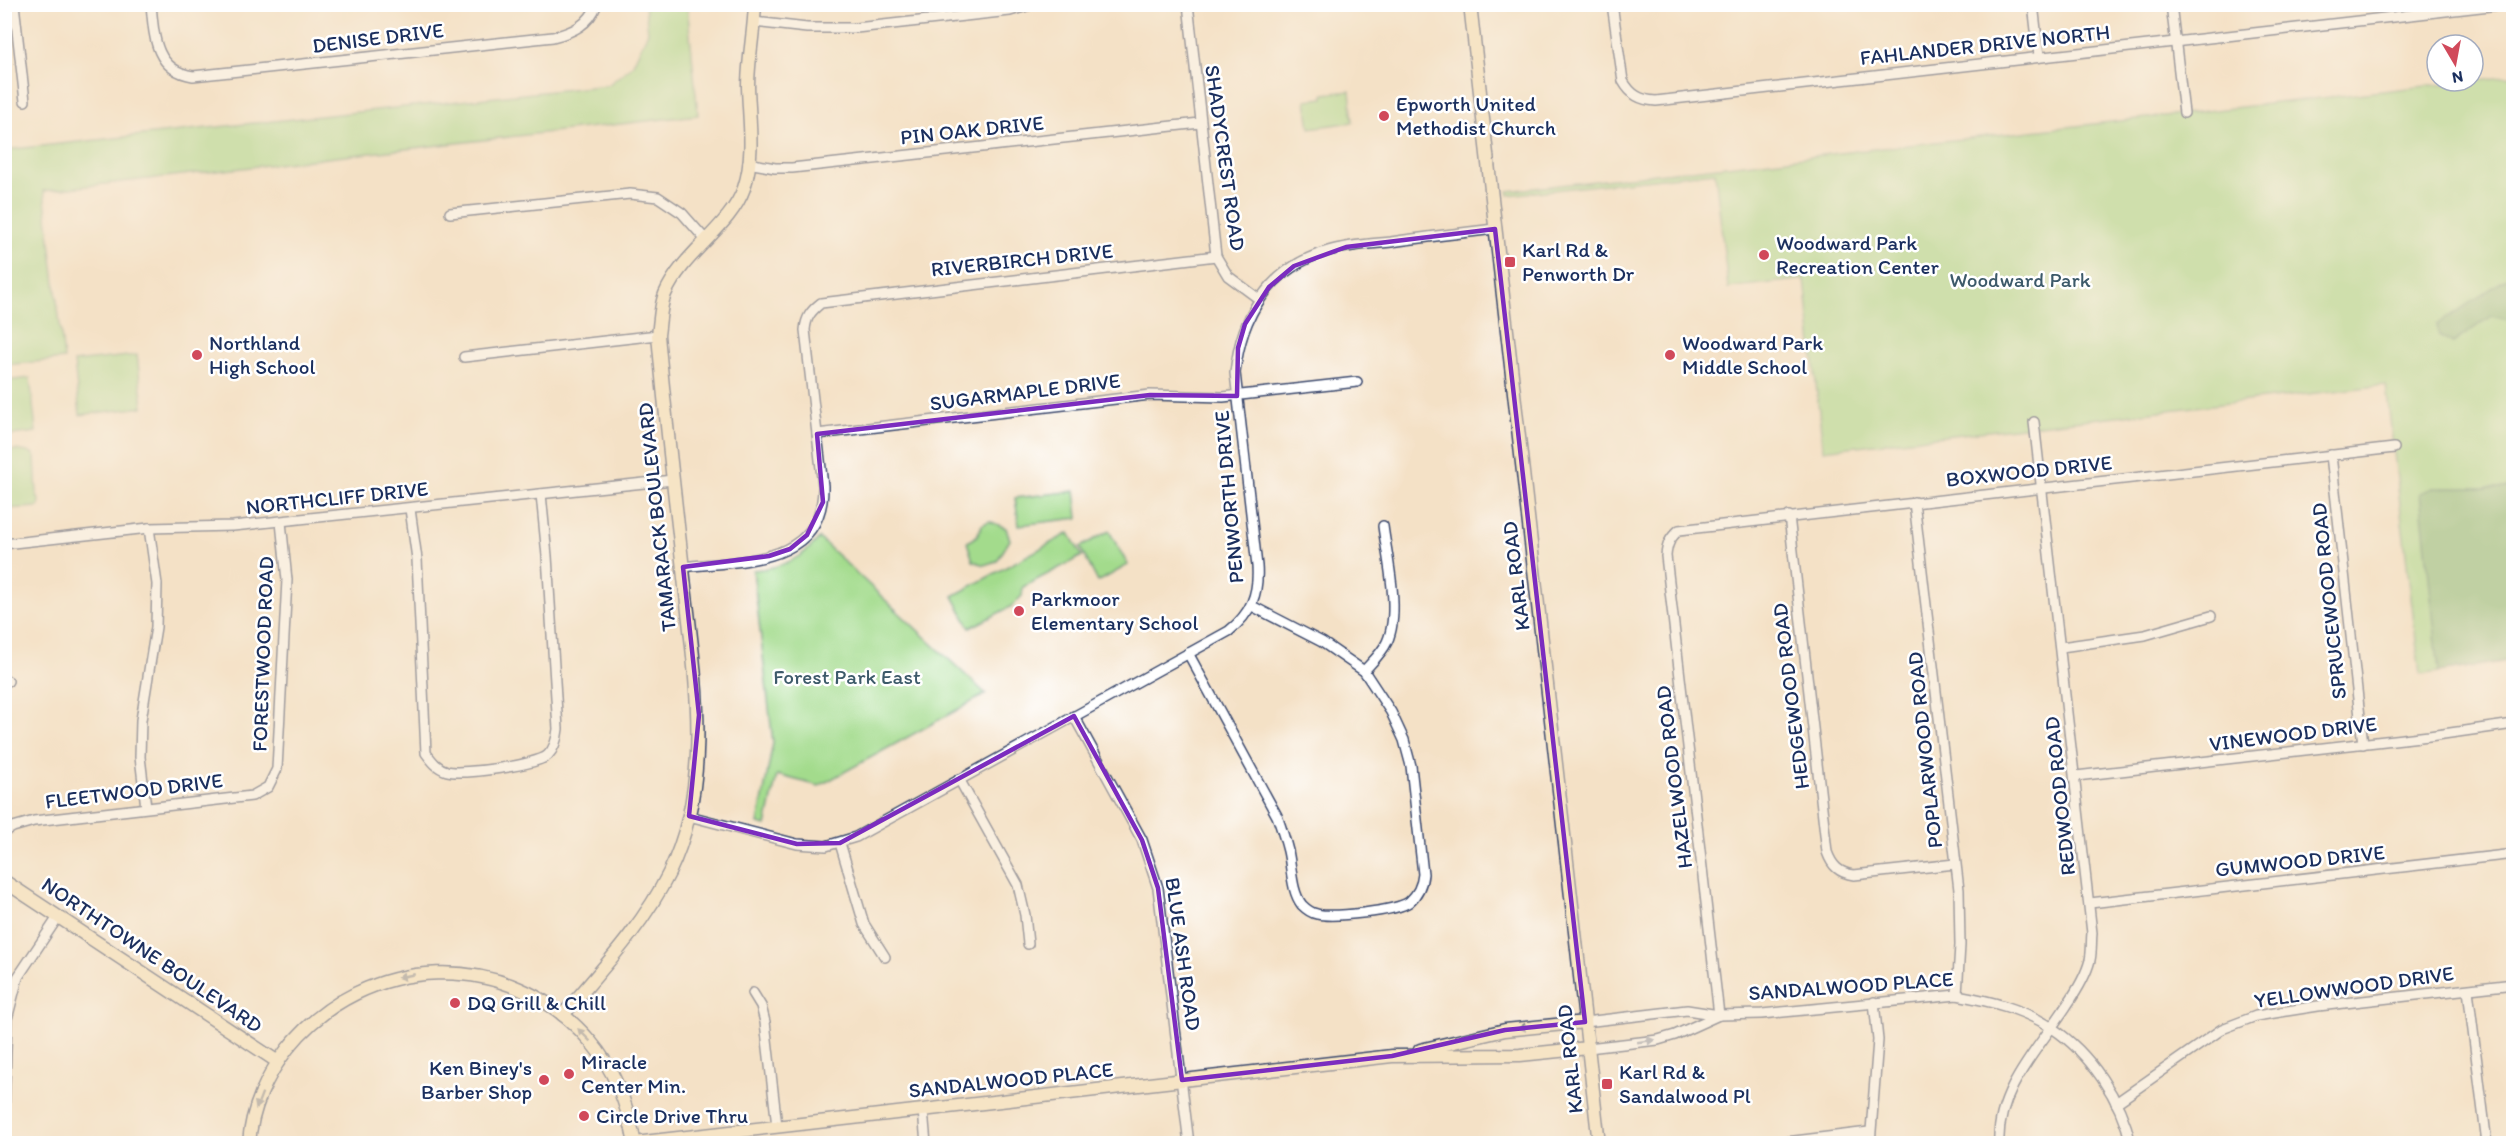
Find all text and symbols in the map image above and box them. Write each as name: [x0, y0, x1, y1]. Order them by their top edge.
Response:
street label: DENISE DRIVE: [311, 17, 445, 58]
street label: FAHLANDER DRIVE NORTH: [1859, 19, 2111, 70]
north arrow: [2425, 33, 2485, 93]
street label: SHADYCREST ROAD: [1200, 63, 1251, 253]
text: N: [2451, 67, 2464, 88]
place label: Epworth United Methodist Church: [1396, 91, 1556, 140]
marker: Epworth United Methodist Church: [1377, 109, 1391, 123]
street label: PIN OAK DRIVE: [899, 110, 1045, 149]
place label: Woodward Park Recreation Center: [1776, 230, 1939, 279]
street label: RIVERBIRCH DRIVE: [930, 237, 1114, 281]
place label: Karl Rd & Penworth Dr: [1522, 237, 1635, 286]
marker: Woodward Park Recreation Center: [1757, 248, 1771, 262]
marker: Karl Rd & Penworth Dr: [1503, 255, 1517, 269]
park label: Woodward Park: [1949, 267, 2091, 292]
place label: Northland High School: [209, 330, 316, 379]
place label: Woodward Park Middle School: [1682, 330, 1823, 379]
marker: Northland High School: [190, 348, 204, 362]
marker: Woodward Park Middle School: [1663, 348, 1677, 362]
street label: SUGARMAPLE DRIVE: [928, 367, 1122, 416]
street label: TAMARACK BOULEVARD: [632, 401, 681, 633]
street label: PENWORTH DRIVE: [1208, 409, 1249, 585]
street label: BOXWOOD DRIVE: [1945, 449, 2113, 492]
street label: NORTHCLIFF DRIVE: [245, 476, 429, 520]
street label: SPRUCEWOOD ROAD: [2306, 502, 2351, 701]
street label: KARL ROAD: [1496, 520, 1535, 632]
street label: FORESTWOOD ROAD: [247, 556, 278, 752]
place label: Parkmoor Elementary School: [1031, 586, 1199, 635]
street label: HEDGEWOOD ROAD: [1767, 601, 1814, 791]
marker: Parkmoor Elementary School: [1012, 604, 1026, 618]
street label: POPLARWOOD ROAD: [1902, 651, 1947, 850]
park label: Forest Park East: [773, 664, 921, 689]
street label: HAZELWOOD ROAD: [1650, 684, 1697, 870]
street label: VINEWOOD DRIVE: [2208, 711, 2378, 756]
street label: REDWOOD ROAD: [2039, 715, 2080, 877]
street label: FLEETWOOD DRIVE: [44, 767, 224, 814]
street label: GUMWOOD DRIVE: [2214, 839, 2386, 882]
street label: NORTHTOWNE BOULEVARD: [37, 871, 268, 1038]
street label: BLUE ASH ROAD: [1160, 876, 1207, 1032]
street label: YELLOWWOOD DRIVE: [2253, 960, 2455, 1013]
street label: SANDALWOOD PLACE: [1748, 966, 1954, 1005]
one-way arrow: [397, 972, 416, 981]
place label: DQ Grill & Chill: [467, 990, 606, 1015]
marker: DQ Grill & Chill: [448, 996, 462, 1010]
street label: KARL ROAD: [1551, 1003, 1588, 1115]
one-way arrow: [1517, 1022, 1536, 1032]
one-way arrow: [577, 1028, 591, 1042]
one-way arrow: [1636, 1037, 1655, 1046]
place label: Miracle Center Min.: [581, 1049, 686, 1098]
place label: Ken Biney's Barber Shop: [421, 1055, 532, 1104]
street label: SANDALWOOD PLACE: [907, 1056, 1114, 1103]
place label: Karl Rd & Sandalwood Pl: [1619, 1059, 1751, 1108]
marker: Miracle Center Min.: [562, 1067, 576, 1081]
marker: Ken Biney's Barber Shop: [537, 1073, 551, 1087]
marker: Karl Rd & Sandalwood Pl: [1600, 1077, 1614, 1091]
one-way arrow: [254, 1092, 263, 1110]
place label: Circle Drive Thru: [596, 1103, 748, 1128]
marker: Circle Drive Thru: [577, 1109, 591, 1123]

